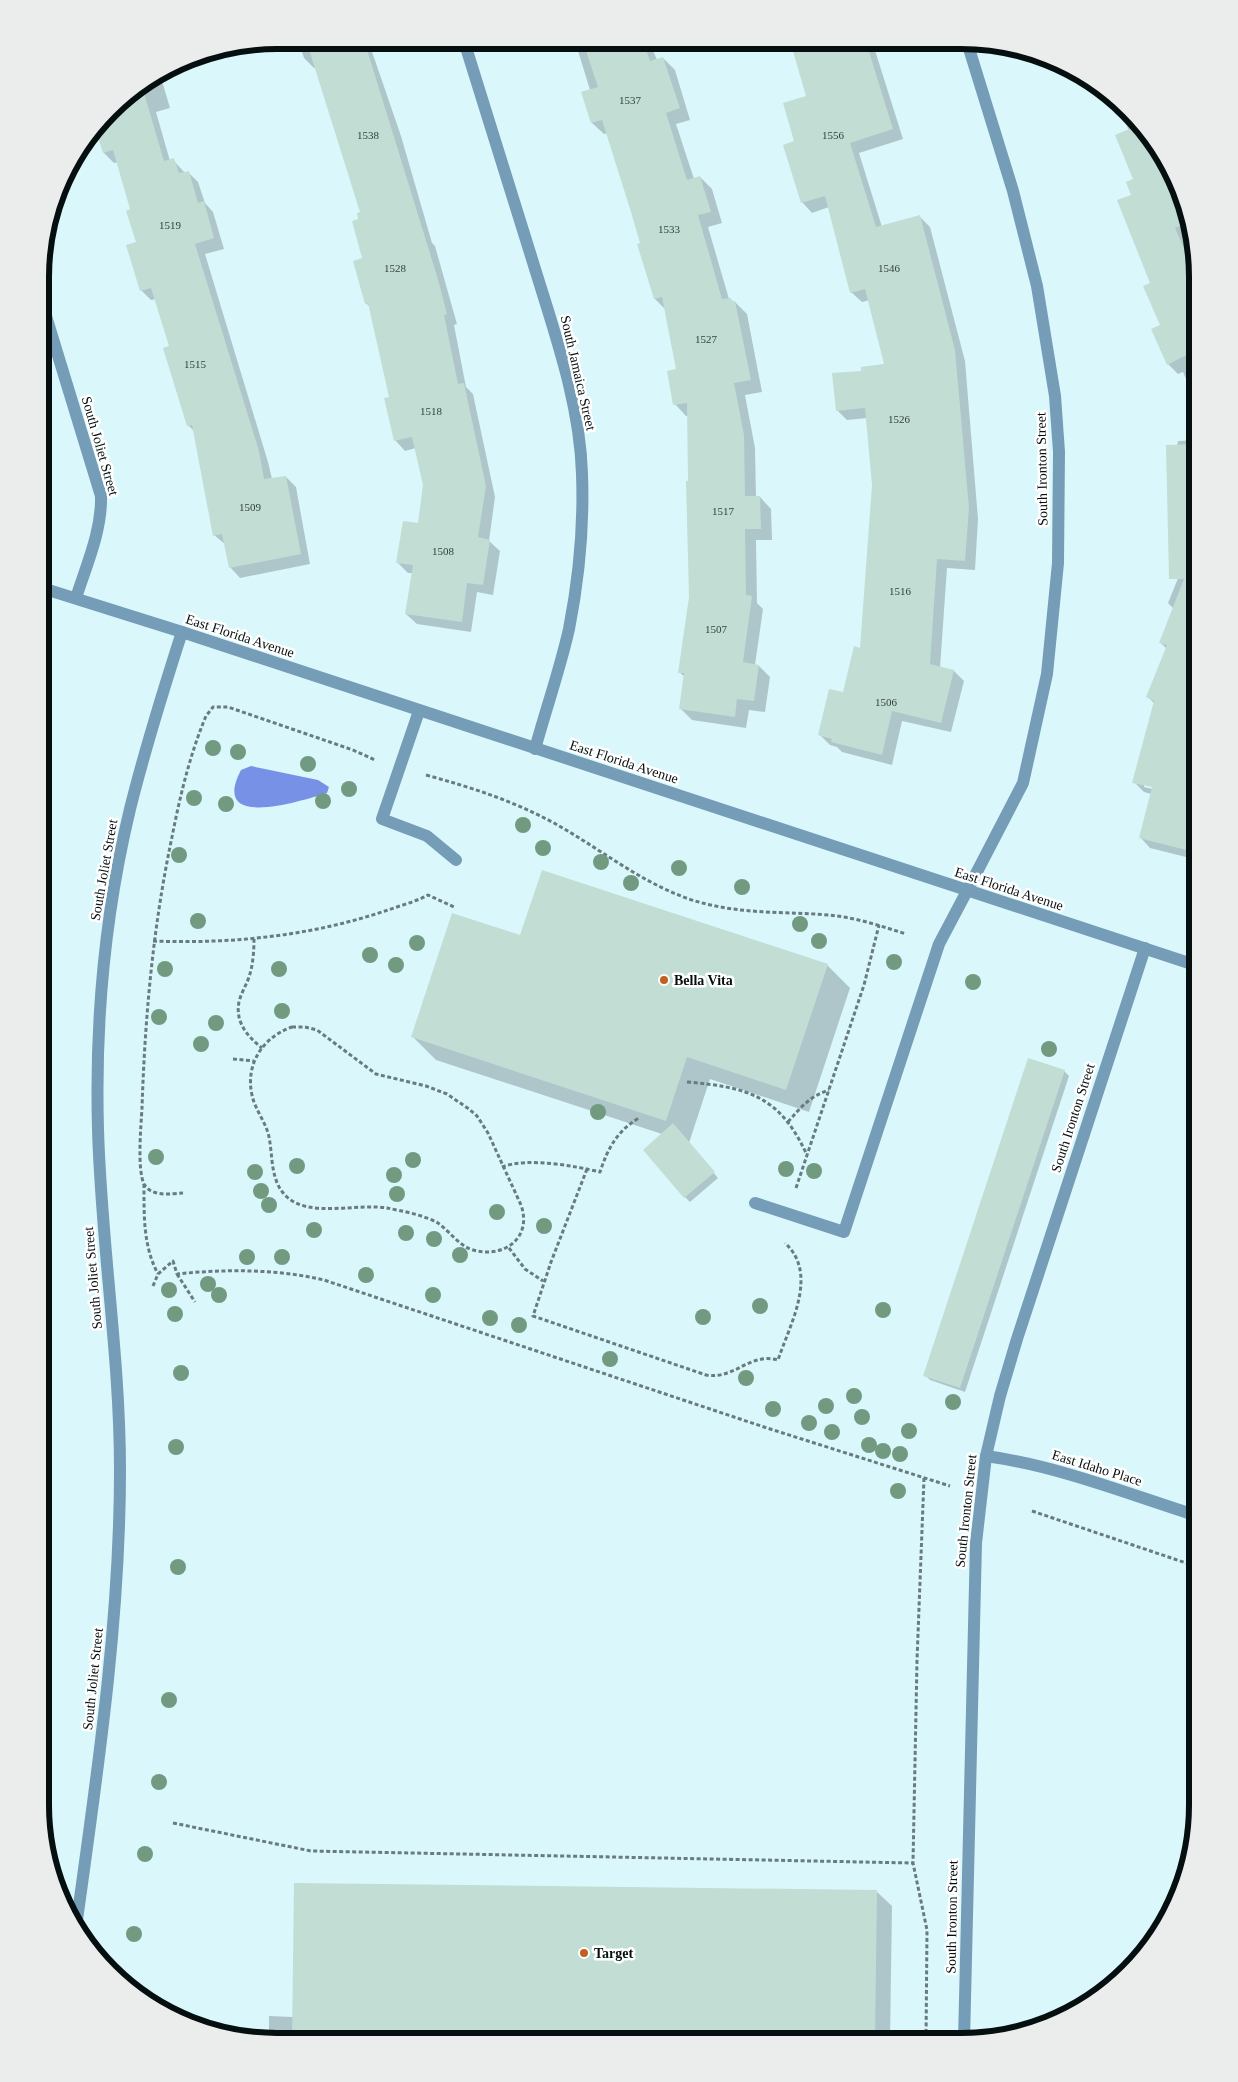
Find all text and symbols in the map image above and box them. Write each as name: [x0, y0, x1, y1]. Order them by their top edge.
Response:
house number: 1537: [619, 94, 642, 106]
house number: 1538: [357, 129, 380, 141]
house number: 1556: [822, 129, 845, 141]
house number: 1519: [159, 219, 182, 231]
house number: 1533: [658, 223, 681, 235]
house number: 1528: [384, 262, 407, 274]
house number: 1546: [878, 262, 901, 274]
street label: South Jamaica Street: [557, 314, 599, 432]
house number: 1527: [695, 333, 718, 345]
house number: 1515: [184, 358, 207, 370]
street label: South Joliet Street: [79, 395, 121, 498]
house number: 1518: [420, 405, 443, 417]
street label: South Ironton Street: [1034, 412, 1050, 526]
house number: 1526: [888, 413, 911, 425]
house number: 1509: [239, 501, 262, 513]
house number: 1517: [712, 505, 735, 517]
house number: 1508: [432, 545, 455, 557]
house number: 1516: [889, 585, 912, 597]
street label: East Florida Avenue: [184, 611, 296, 661]
house number: 1507: [705, 623, 728, 635]
house number: 1506: [875, 696, 898, 708]
street label: East Florida Avenue: [568, 737, 680, 787]
street label: South Joliet Street: [88, 818, 120, 922]
street label: East Florida Avenue: [953, 864, 1065, 914]
place label: Bella Vita: [674, 973, 733, 988]
marker: Bella Vita: [658, 974, 670, 986]
street label: South Ironton Street: [1048, 1062, 1098, 1174]
street label: South Joliet Street: [81, 1226, 105, 1330]
street label: East Idaho Place: [1050, 1447, 1144, 1489]
street label: South Ironton Street: [953, 1454, 979, 1568]
street label: South Joliet Street: [80, 1627, 106, 1731]
street label: South Ironton Street: [944, 1860, 960, 1974]
place label: Target: [594, 1946, 633, 1961]
marker: Target: [578, 1947, 590, 1959]

